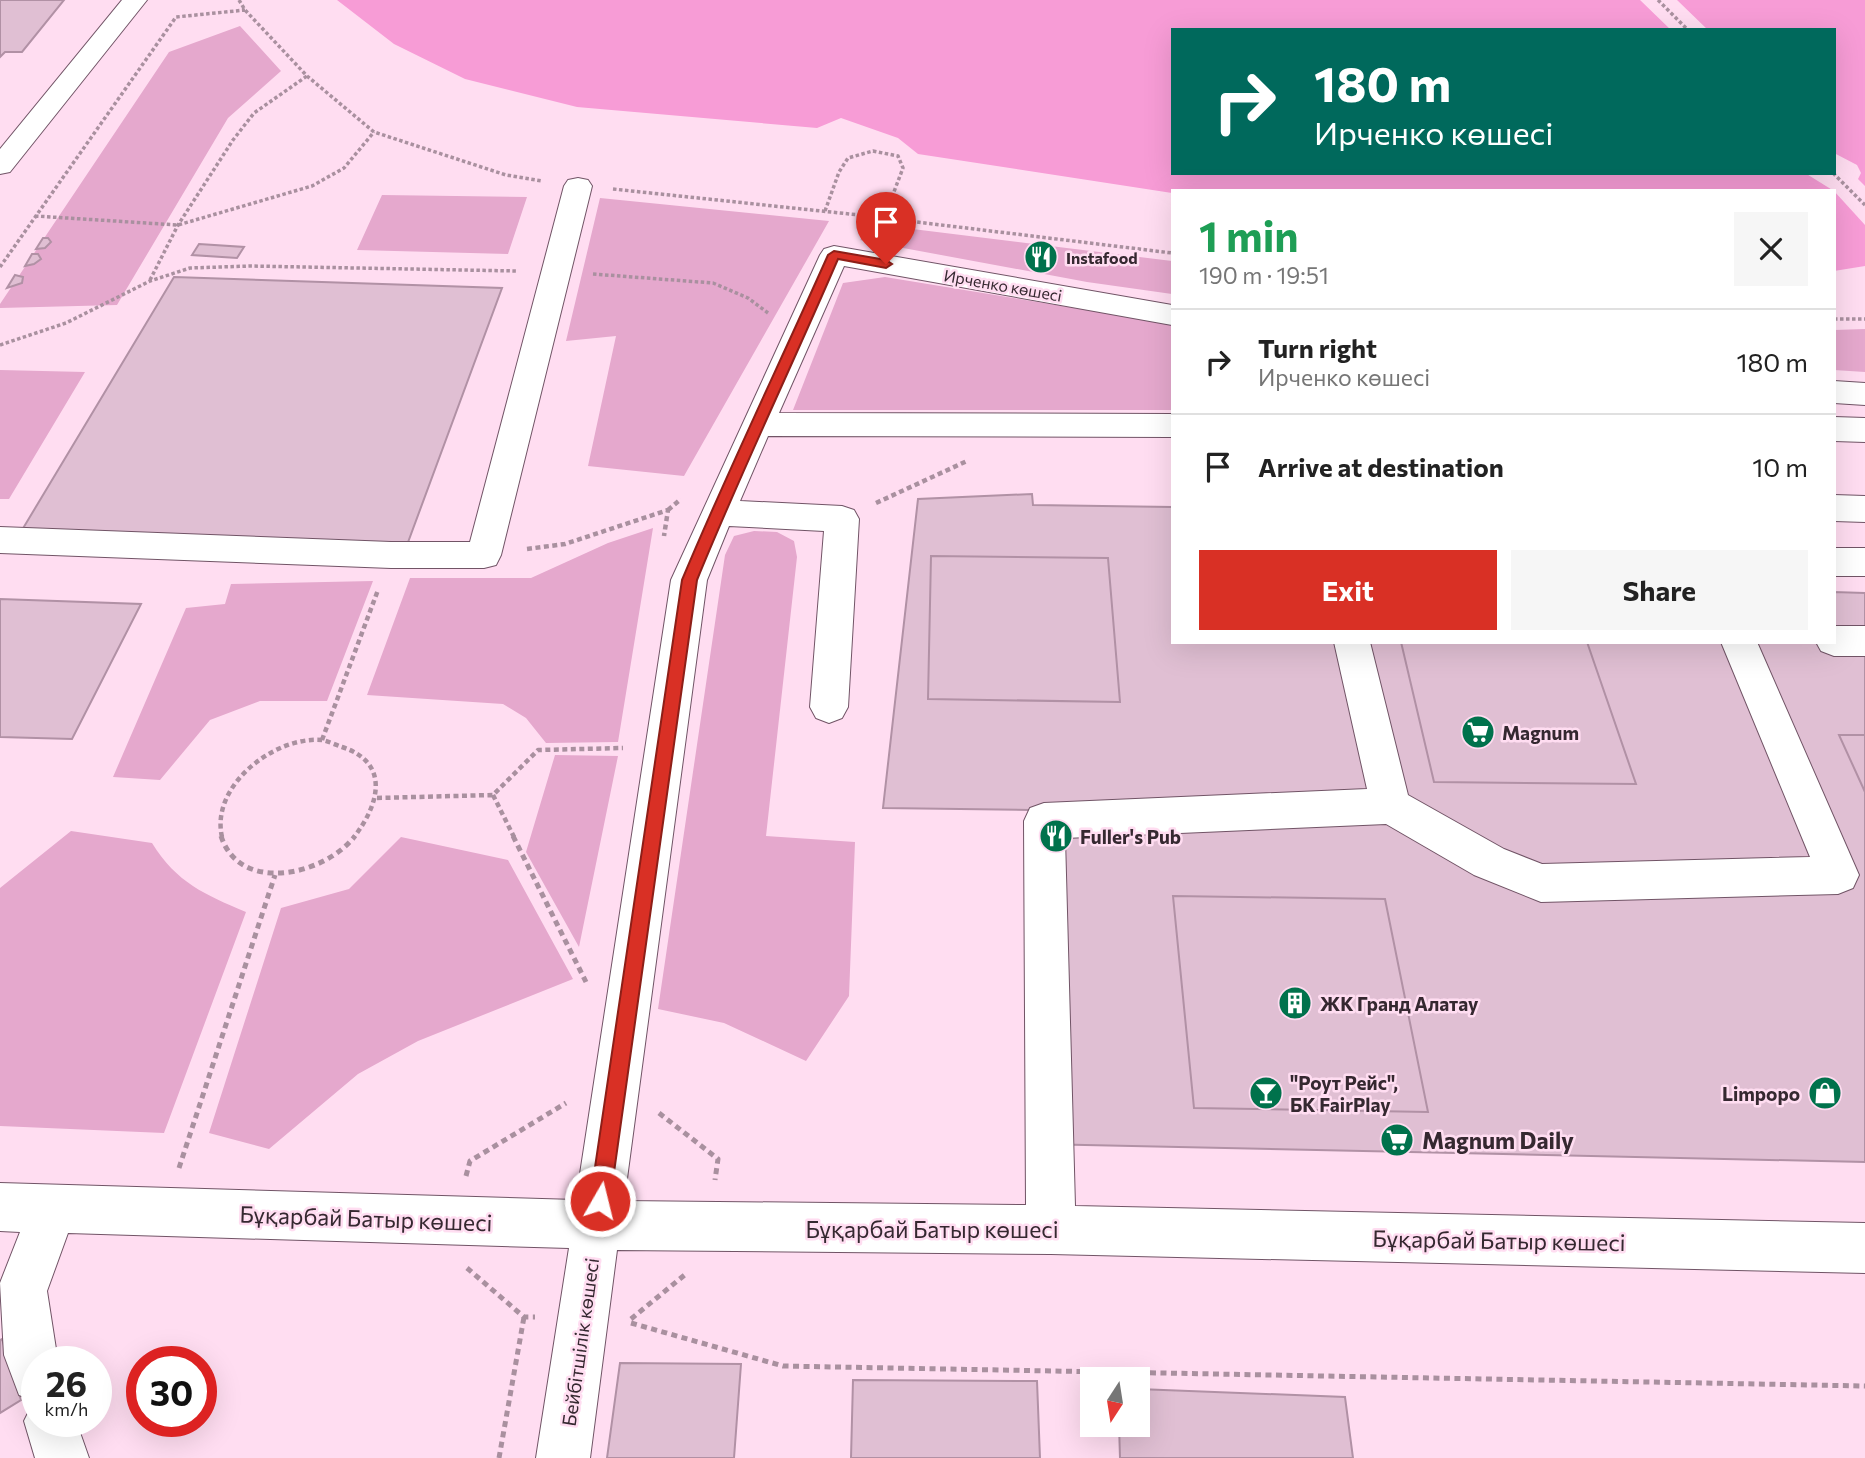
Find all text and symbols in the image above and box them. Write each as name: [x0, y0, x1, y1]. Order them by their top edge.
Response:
text: 180 m: [1314, 52, 1451, 112]
icon: right: [1199, 56, 1290, 147]
text: Ирченко көшесі: [1314, 112, 1554, 152]
pin: [856, 192, 916, 264]
icon: arrive: [867, 203, 905, 241]
text: 1 min: [1199, 209, 1299, 261]
button: close: [1734, 212, 1808, 286]
restaurant icon: Instafood: [1022, 238, 1060, 276]
place label: Instafood: [1066, 248, 1138, 267]
text: 190 m · 19:51: [1199, 261, 1329, 289]
street label: Ирченко көшесі: [942, 265, 1064, 305]
text: Turn right: [1258, 332, 1377, 363]
icon: right: [1199, 343, 1237, 381]
text: 180 m: [1736, 346, 1808, 377]
text: Ирченко көшесі: [1258, 363, 1430, 391]
icon: arrive: [1199, 448, 1237, 486]
text: Arrive at destination: [1258, 451, 1504, 482]
text: 10 m: [1752, 451, 1808, 482]
button: Exit: [1199, 550, 1497, 630]
button: Share: [1511, 550, 1808, 630]
supermarket icon: Magnum: [1459, 713, 1497, 751]
place label: Magnum: [1502, 721, 1579, 744]
restaurant icon: Fuller's Pub: [1037, 817, 1075, 855]
place label: Fuller's Pub: [1080, 825, 1181, 848]
building icon: ЖК Гранд Алатау: [1276, 984, 1314, 1022]
place label: ЖК Гранд Алатау: [1320, 992, 1479, 1015]
place label: "Роут Рейс", БК FairPlay: [1290, 1071, 1398, 1116]
bar icon: "Роут Рейс", БК FairPlay: [1247, 1074, 1285, 1112]
shop icon: Limpopo: [1806, 1074, 1844, 1112]
place label: Limpopo: [1722, 1082, 1800, 1105]
supermarket icon: Magnum Daily: [1378, 1121, 1416, 1159]
place label: Magnum Daily: [1422, 1126, 1574, 1154]
position arrow: [563, 1164, 637, 1238]
street label: Бұқарбай Батыр көшесі: [239, 1200, 493, 1236]
street label: Бұқарбай Батыр көшесі: [805, 1215, 1059, 1243]
street label: Бұқарбай Батыр көшесі: [1372, 1224, 1626, 1256]
street label: Бейбітшілік көшесі: [557, 1256, 603, 1428]
speed limit sign: 30: [126, 1346, 217, 1437]
text: 26: [46, 1361, 87, 1404]
north arrow: [1080, 1367, 1150, 1437]
map controls: [1080, 1367, 1150, 1437]
text: km/h: [45, 1398, 88, 1420]

